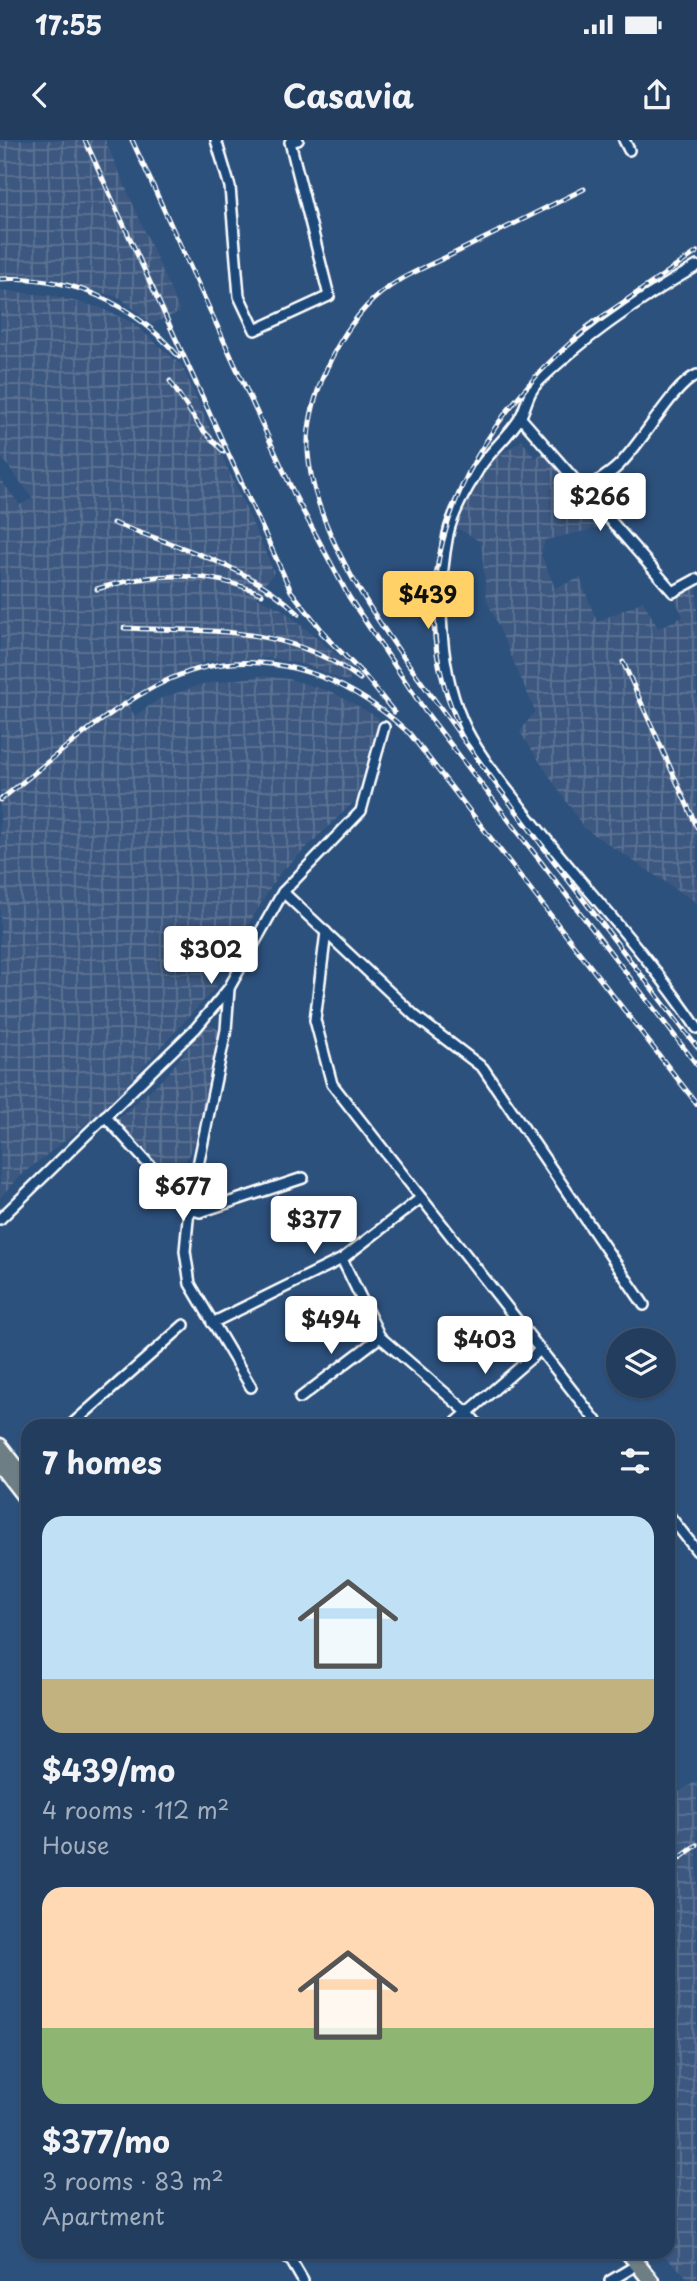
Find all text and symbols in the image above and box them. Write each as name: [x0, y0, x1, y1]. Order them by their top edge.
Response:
text: 17:55: [35, 5, 102, 44]
text: Casavia: [283, 71, 414, 119]
icon: back: [21, 76, 59, 114]
icon: share: [638, 76, 676, 114]
pin: $266: [559, 474, 641, 533]
text: $266: [570, 478, 630, 513]
pin: $439: [387, 572, 469, 631]
text: $439: [399, 576, 457, 611]
pin: $302: [170, 926, 252, 986]
text: $302: [180, 931, 242, 966]
pin: $677: [142, 1164, 224, 1223]
text: $677: [155, 1168, 211, 1203]
pin: $377: [273, 1196, 355, 1256]
text: $377: [287, 1201, 341, 1236]
pin: $494: [290, 1296, 372, 1356]
text: $494: [301, 1301, 361, 1336]
pin: $403: [444, 1316, 526, 1376]
text: $403: [454, 1321, 516, 1356]
map controls: [606, 1328, 676, 1398]
button: layers: [606, 1328, 676, 1398]
text: 7 homes: [42, 1439, 162, 1484]
icon: filters: [616, 1442, 654, 1480]
icon: home: [285, 1561, 411, 1687]
text: $439/mo: [42, 1747, 175, 1792]
text: 4 rooms · 112 m²: [42, 1792, 229, 1827]
text: House: [42, 1827, 109, 1862]
icon: home: [285, 1932, 411, 2058]
text: $377/mo: [42, 2118, 170, 2163]
text: 3 rooms · 83 m²: [42, 2163, 224, 2198]
text: Apartment: [42, 2198, 165, 2233]

